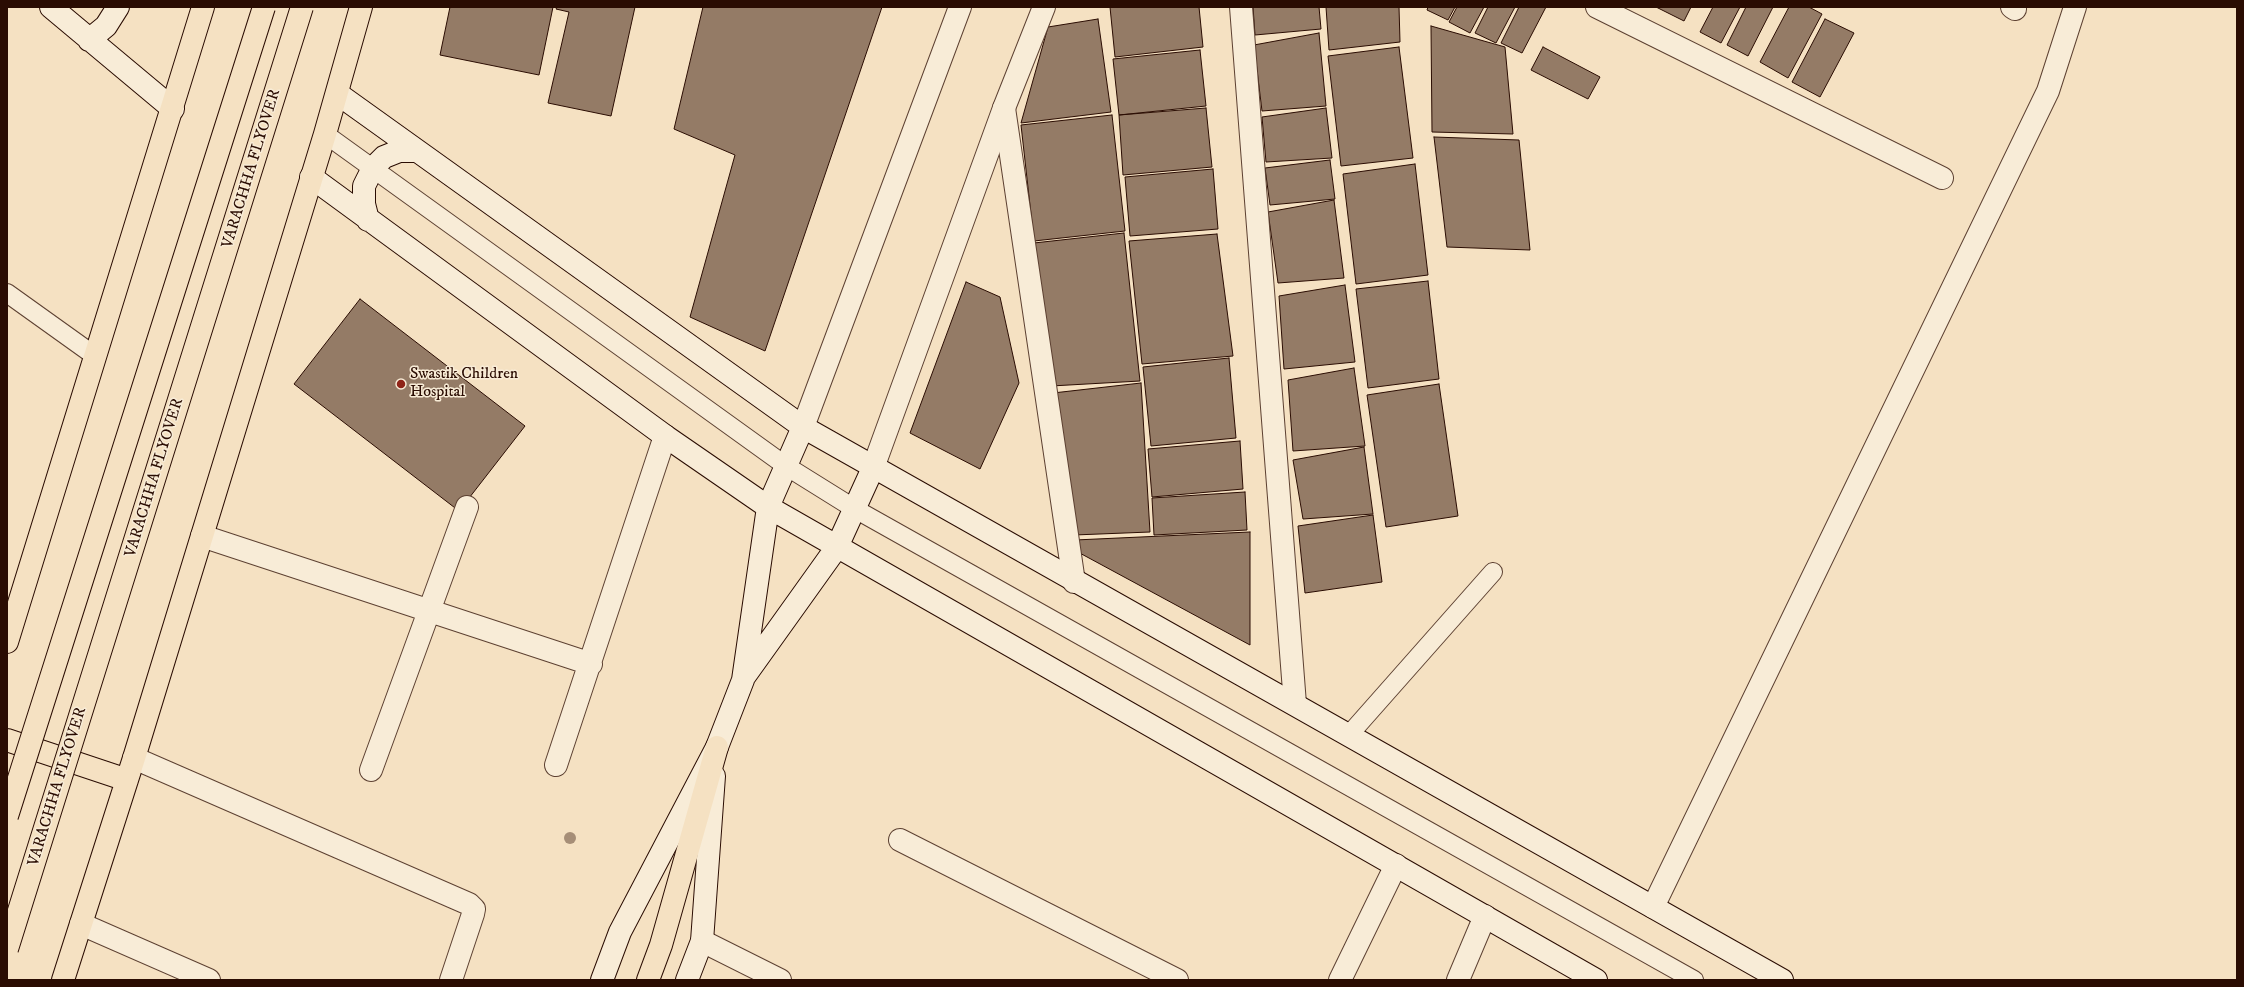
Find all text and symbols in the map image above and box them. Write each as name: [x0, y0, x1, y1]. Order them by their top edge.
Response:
street label: VARACHHA FLYOVER: [219, 87, 285, 251]
place label: Swastik Children Hospital: [410, 365, 518, 403]
marker: Swastik Children Hospital: [395, 378, 407, 390]
street label: VARACHHA FLYOVER: [122, 396, 188, 560]
street label: VARACHHA FLYOVER: [25, 705, 91, 869]

